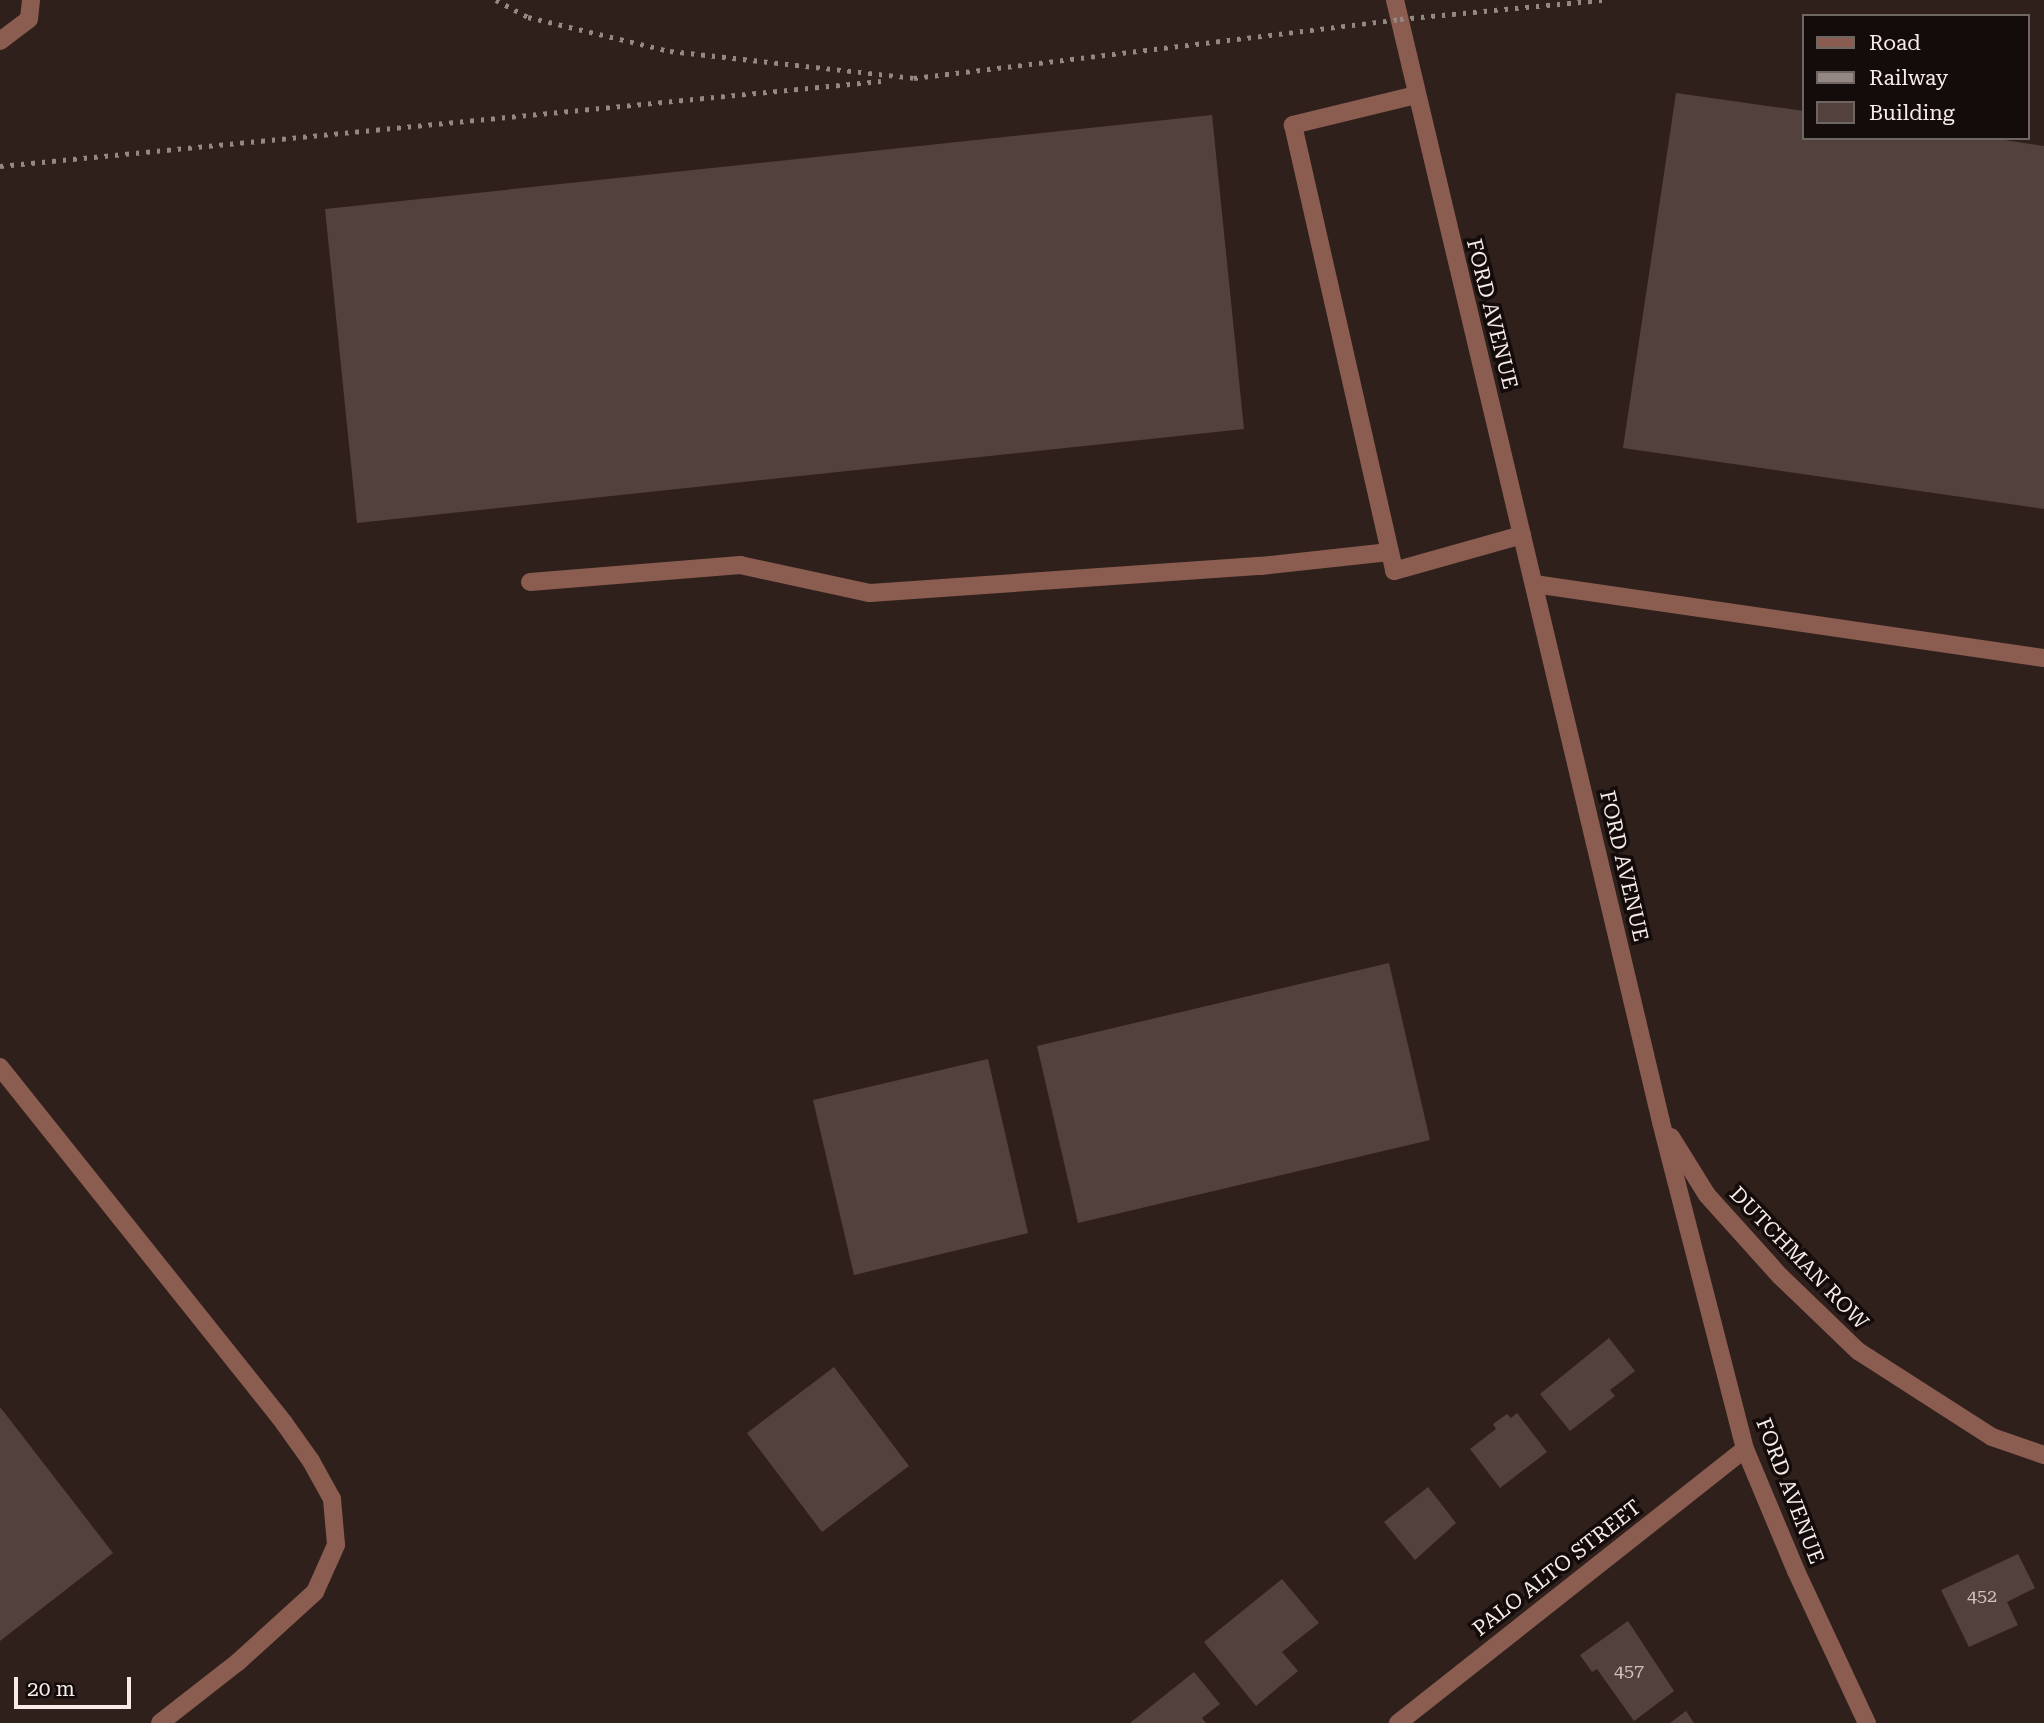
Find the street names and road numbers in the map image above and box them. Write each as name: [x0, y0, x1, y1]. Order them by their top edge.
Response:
street label: FORD AVENUE: [1461, 236, 1523, 392]
street label: FORD AVENUE: [1594, 788, 1654, 944]
street label: DUTCHMAN ROW: [1725, 1182, 1873, 1334]
street label: FORD AVENUE: [1751, 1415, 1829, 1567]
street label: PALO ALTO STREET: [1468, 1494, 1646, 1642]

